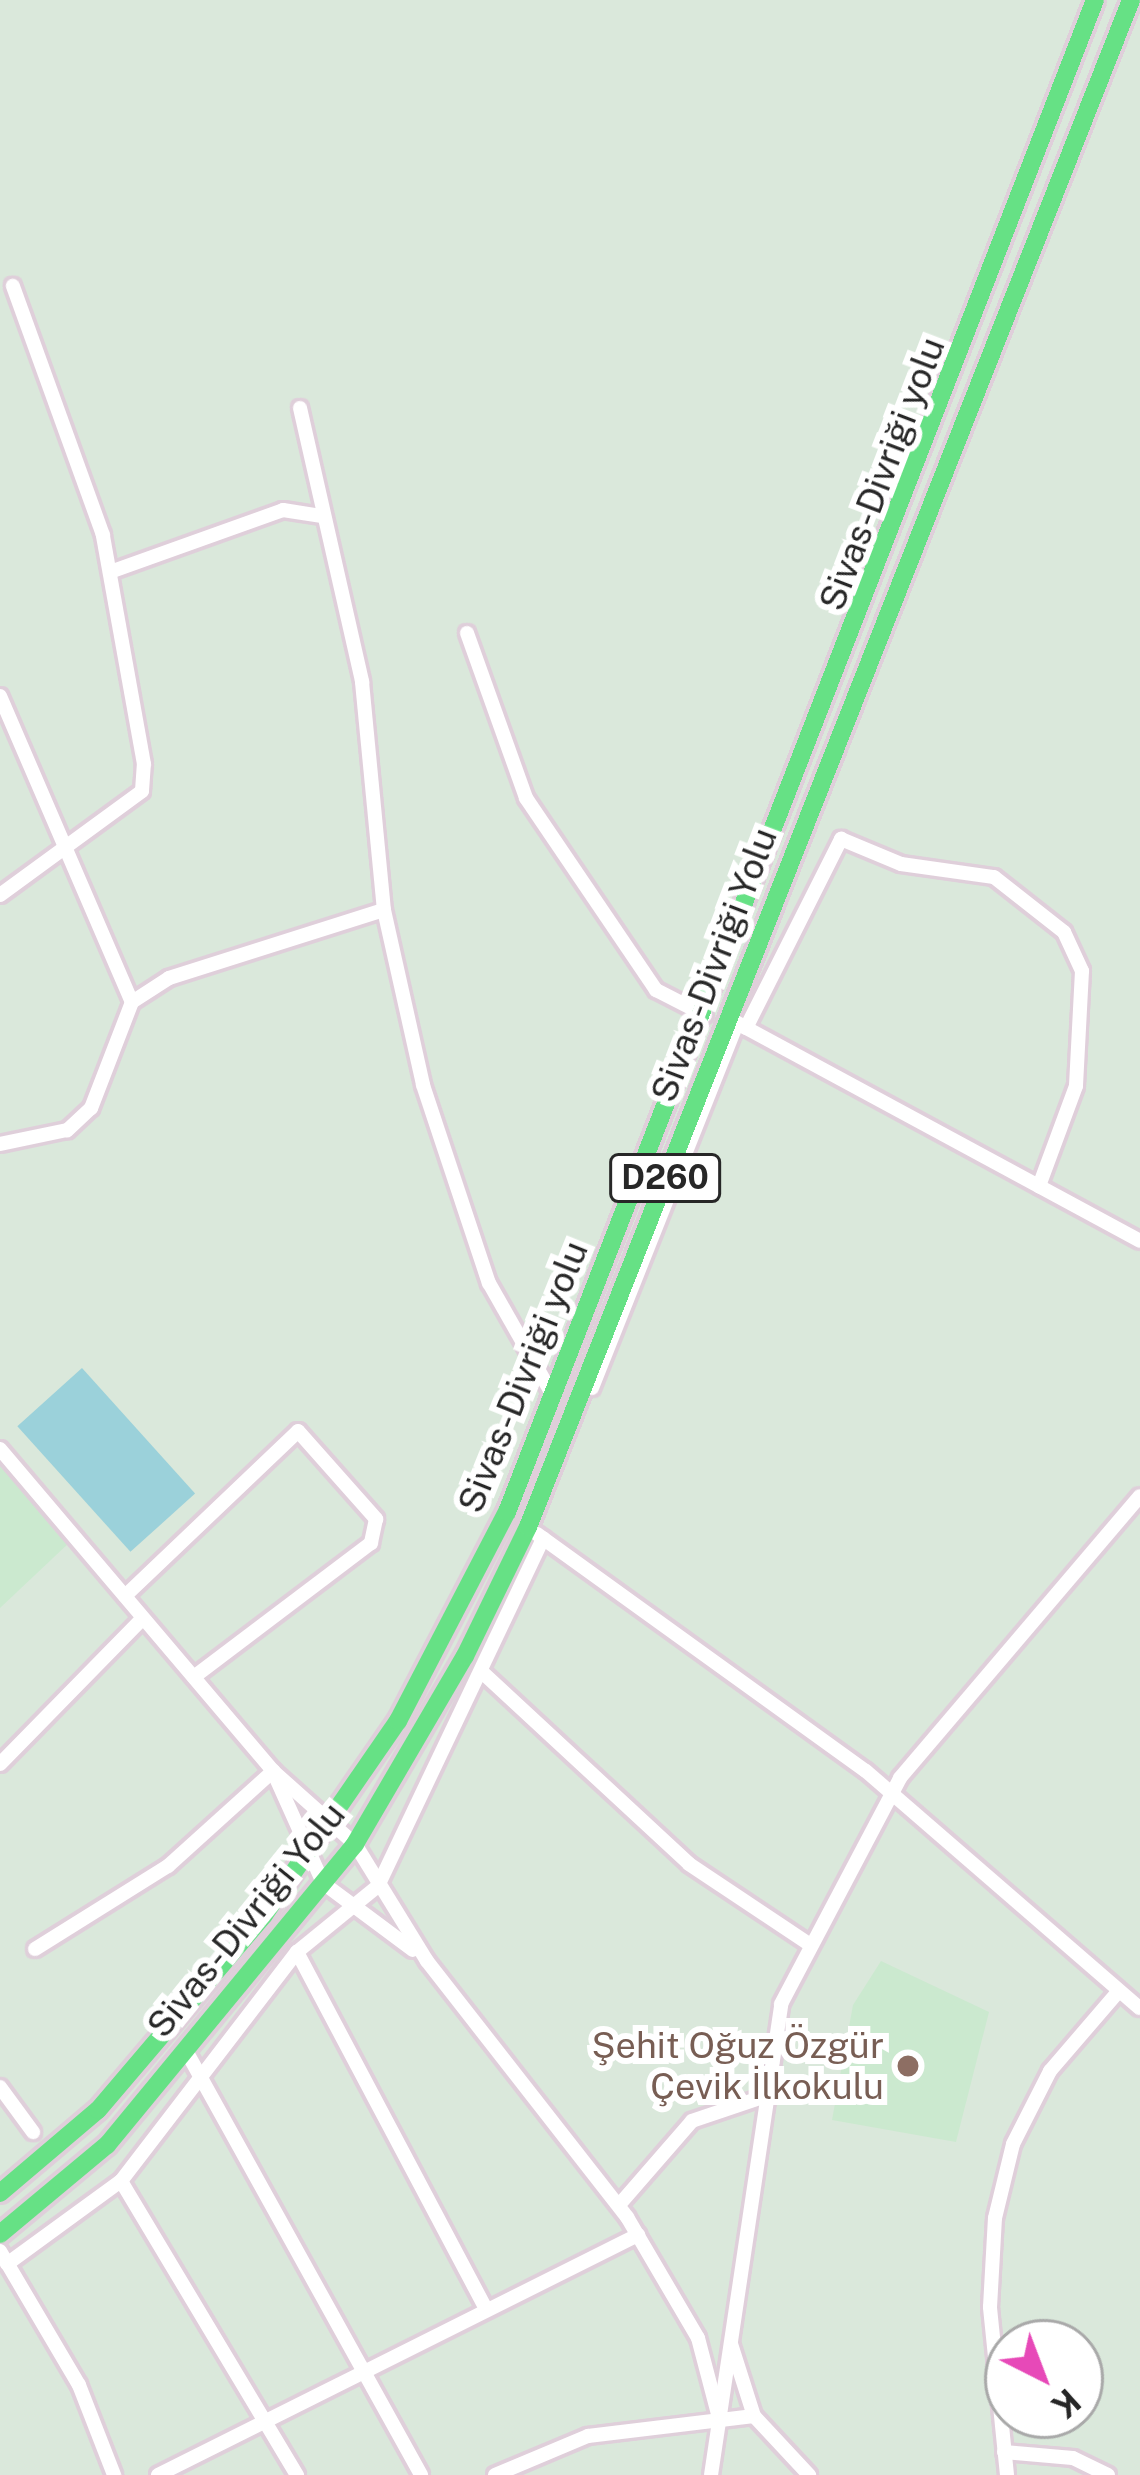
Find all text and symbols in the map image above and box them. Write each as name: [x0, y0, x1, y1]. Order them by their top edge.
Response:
street label: Sivas-Divriği yolu: [810, 331, 954, 617]
street label: Sivas-Divriği Yolu: [642, 822, 786, 1108]
road number: D260: [608, 1151, 722, 1205]
street label: Sivas-Divriği yolu: [449, 1235, 597, 1519]
street label: Sivas-Divriği Yolu: [138, 1794, 354, 2046]
place label: Şehit Oğuz Özgür Çevik İlkokulu: [591, 2023, 884, 2108]
marker: Şehit Oğuz Özgür Çevik İlkokulu: [895, 2053, 921, 2079]
north arrow: [984, 2319, 1104, 2439]
text: K: [1045, 2381, 1088, 2426]

